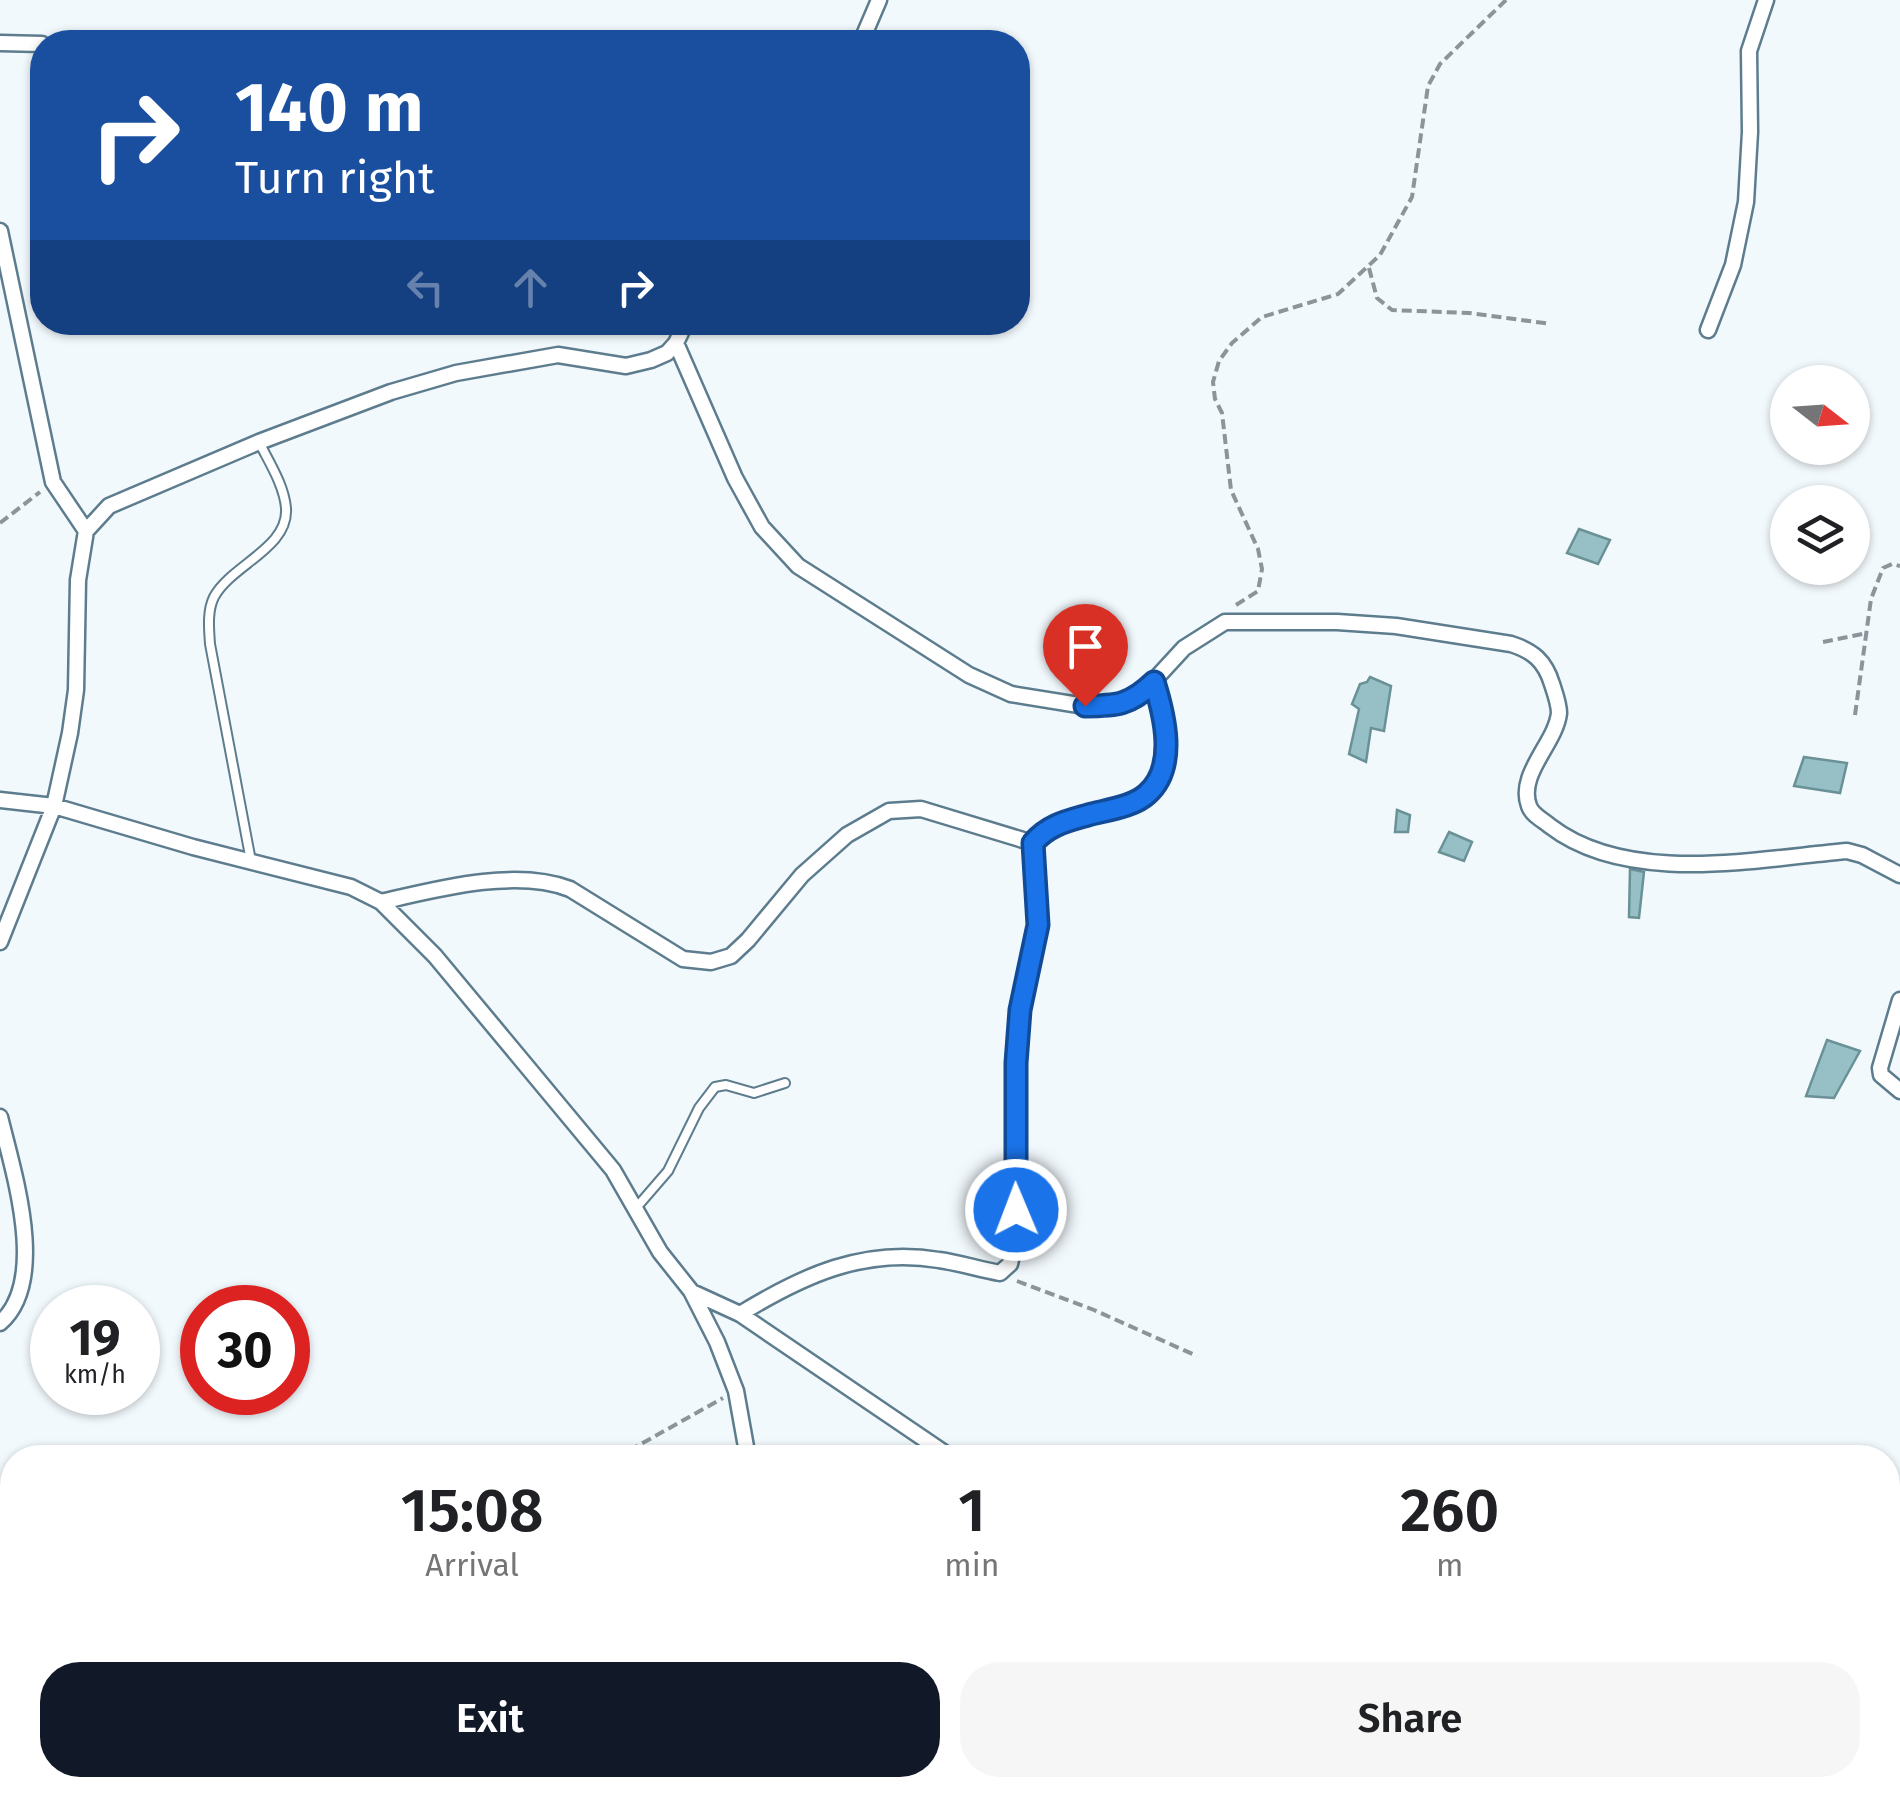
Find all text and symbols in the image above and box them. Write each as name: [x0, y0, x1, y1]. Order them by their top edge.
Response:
text: 140 m: [235, 66, 424, 150]
icon: right: [70, 70, 200, 200]
text: Turn right: [235, 151, 434, 205]
icon: left: [398, 260, 453, 315]
icon: ahead: [503, 260, 558, 315]
icon: right: [608, 260, 663, 315]
north arrow: [1770, 365, 1870, 465]
map controls: [1770, 365, 1870, 585]
button: layers: [1770, 485, 1870, 585]
pin: [1043, 604, 1128, 707]
icon: arrive: [1058, 619, 1113, 674]
position arrow: [964, 1158, 1068, 1262]
speed limit sign: 30: [180, 1285, 310, 1415]
text: 19: [69, 1308, 121, 1368]
text: km/h: [64, 1360, 126, 1390]
text: 15:08: [401, 1475, 543, 1547]
text: 1: [958, 1475, 986, 1547]
text: 260: [1400, 1475, 1499, 1547]
text: Arrival: [425, 1546, 519, 1584]
text: min: [944, 1546, 999, 1584]
text: m: [1436, 1546, 1463, 1584]
button: Exit: [40, 1662, 940, 1777]
button: Share: [960, 1662, 1860, 1777]

